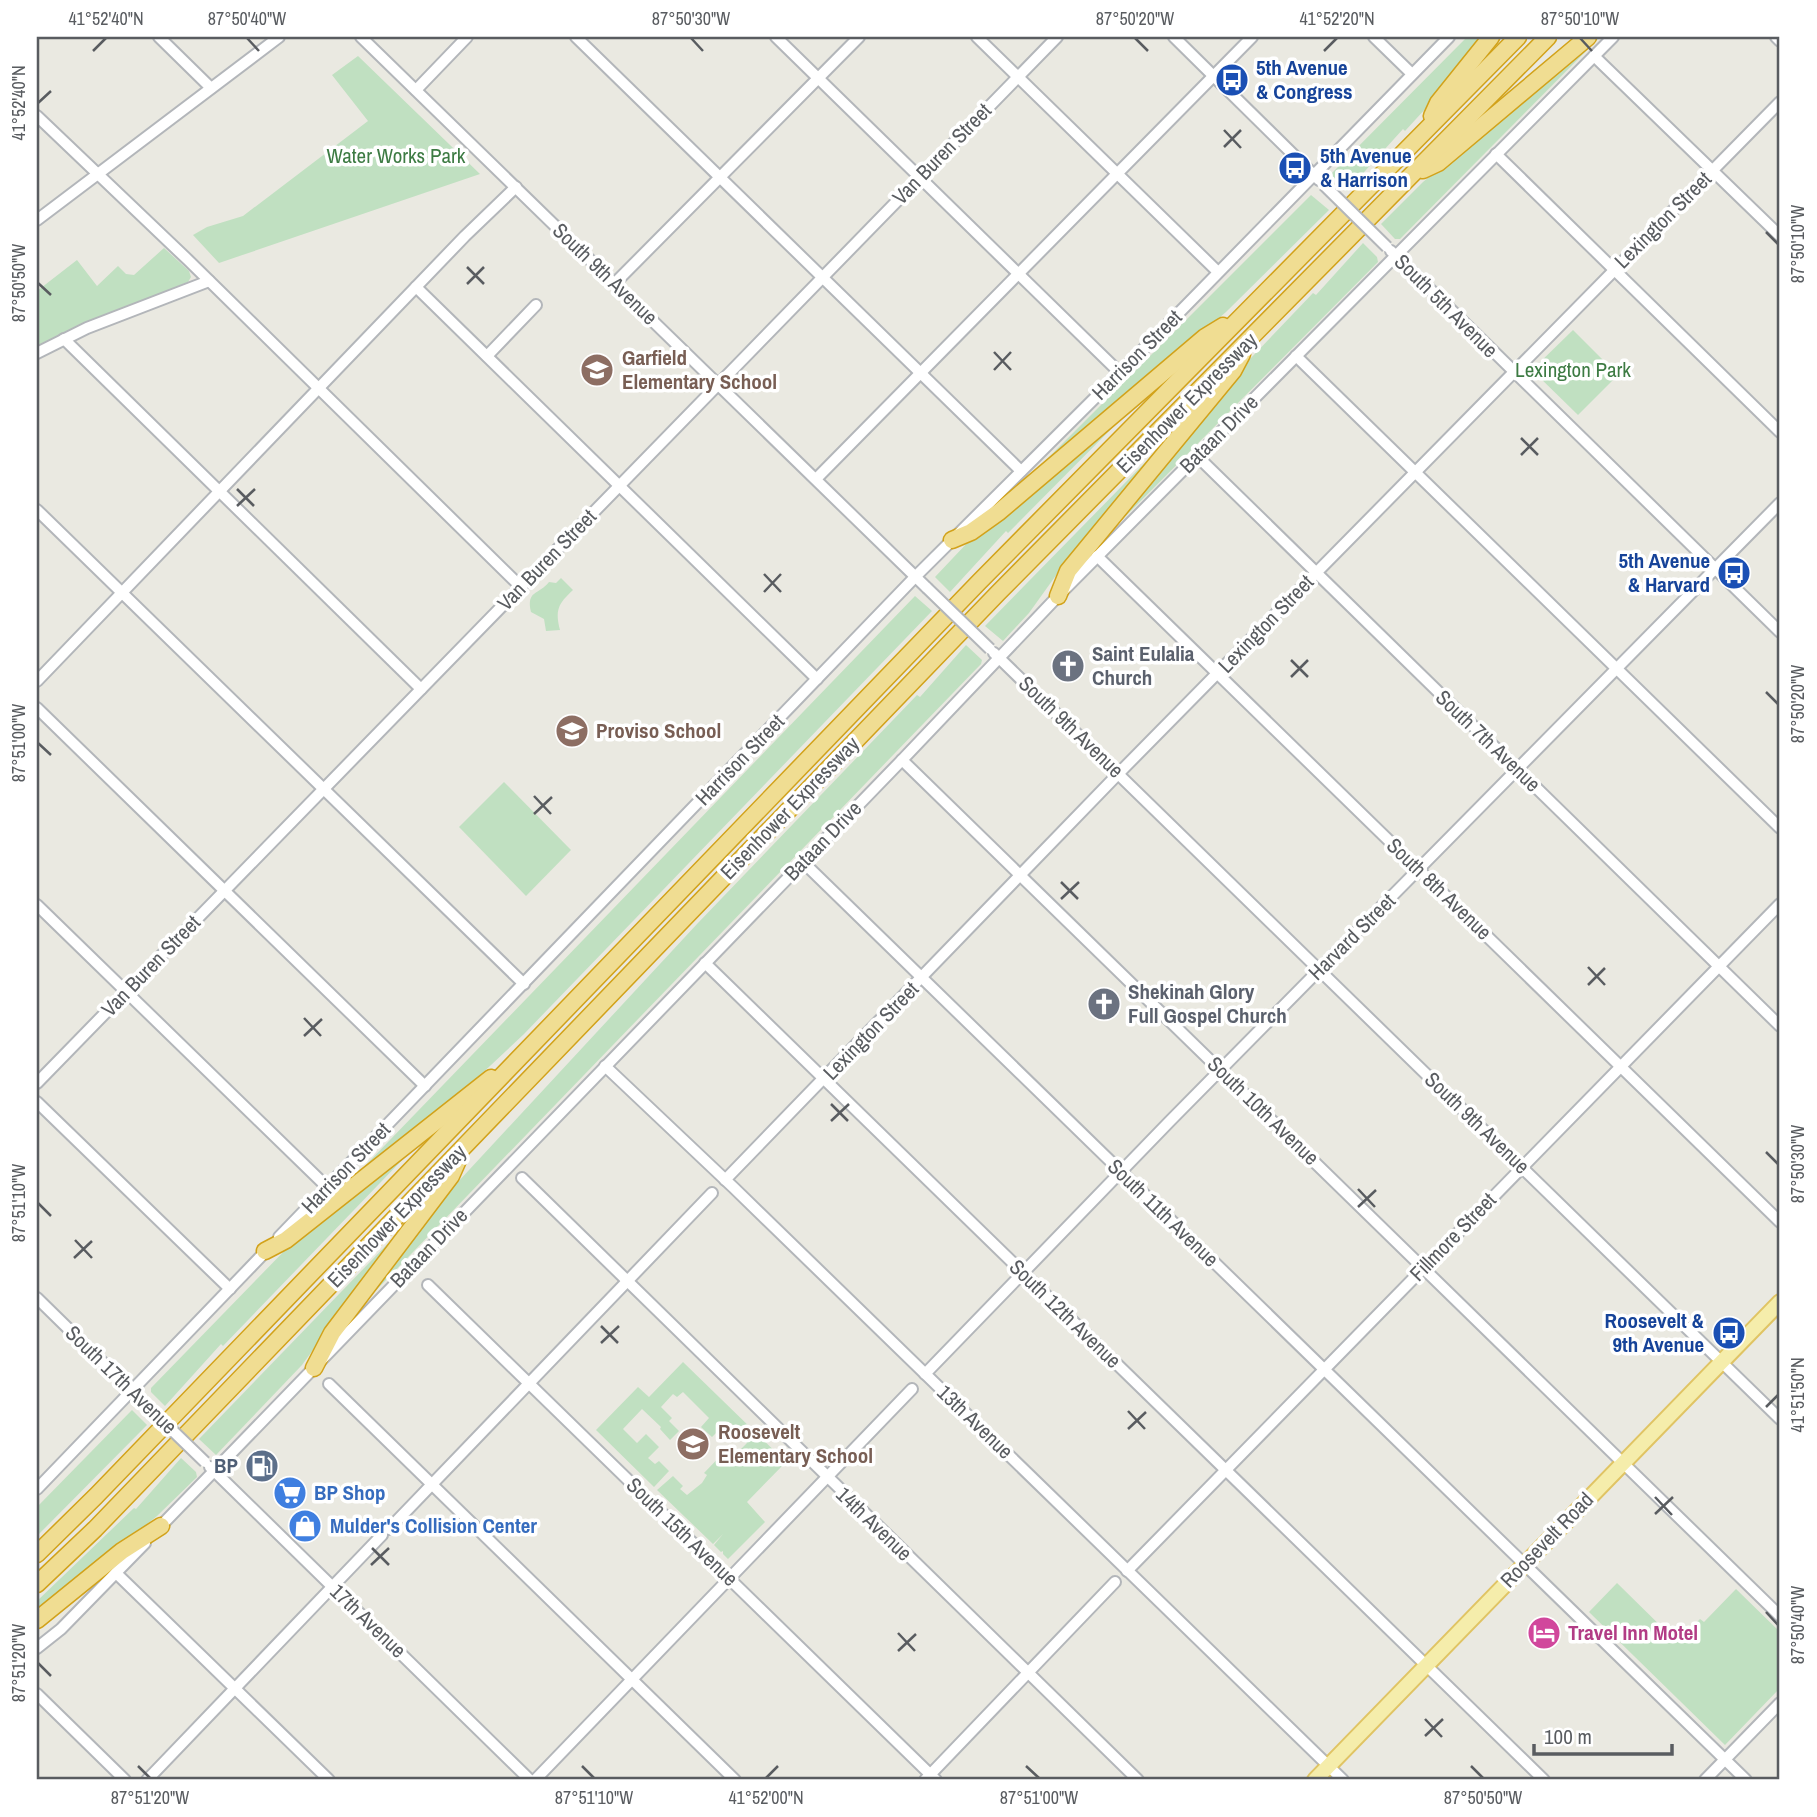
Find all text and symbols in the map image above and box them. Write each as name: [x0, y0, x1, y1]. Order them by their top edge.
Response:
text: 41°52'40"N: [68, 6, 144, 31]
text: 87°50'40"W: [208, 6, 286, 31]
text: 87°50'30"W: [652, 6, 730, 31]
text: 87°50'20"W: [1096, 6, 1174, 31]
text: 41°52'20"N: [1299, 6, 1375, 31]
text: 87°50'10"W: [1541, 6, 1619, 31]
place label: 5th Avenue & Congress: [1256, 53, 1353, 106]
bus stop icon: 5th Avenue & Congress: [1213, 61, 1251, 99]
text: 41°52'40"N: [6, 65, 31, 141]
street label: Van Buren Street: [886, 96, 998, 211]
park label: Water Works Park: [327, 141, 466, 170]
place label: 5th Avenue & Harrison: [1320, 141, 1412, 194]
bus stop icon: 5th Avenue & Harrison: [1276, 149, 1314, 187]
street label: Lexington Street: [1608, 165, 1718, 275]
text: 87°50'10"W: [1785, 205, 1810, 283]
street label: South 9th Avenue: [546, 216, 664, 331]
text: 87°50'50"W: [6, 244, 31, 322]
street label: South 5th Avenue: [1388, 247, 1505, 364]
street label: Harrison Street: [1085, 303, 1188, 406]
street label: Eisenhower Expressway: [1110, 325, 1264, 480]
place label: Garfield Elementary School: [622, 343, 777, 396]
school or university icon: Garfield Elementary School: [578, 351, 616, 389]
park label: Lexington Park: [1515, 355, 1631, 384]
street label: Bataan Drive: [1173, 388, 1264, 479]
street label: Van Buren Street: [491, 502, 603, 617]
place label: 5th Avenue & Harvard: [1618, 546, 1710, 599]
bus stop icon: 5th Avenue & Harvard: [1715, 554, 1753, 592]
street label: Lexington Street: [1211, 568, 1320, 679]
place label: Saint Eulalia Church: [1092, 639, 1195, 692]
church icon: Saint Eulalia Church: [1049, 647, 1087, 685]
text: 87°50'20"W: [1785, 665, 1810, 743]
street label: South 9th Avenue: [1012, 669, 1130, 784]
street label: South 7th Avenue: [1429, 683, 1547, 798]
text: 87°51'00"W: [6, 704, 31, 782]
street label: Harrison Street: [689, 707, 791, 812]
school or university icon: Proviso School: [553, 712, 591, 750]
place label: Proviso School: [596, 716, 721, 745]
street label: Eisenhower Expressway: [714, 729, 866, 886]
street label: Bataan Drive: [777, 794, 868, 887]
street label: South 8th Avenue: [1380, 831, 1498, 946]
street label: Harvard Street: [1302, 887, 1402, 986]
street label: Van Buren Street: [95, 908, 207, 1023]
street label: Lexington Street: [816, 975, 925, 1086]
place label: Shekinah Glory Full Gospel Church: [1128, 977, 1287, 1030]
church icon: Shekinah Glory Full Gospel Church: [1085, 985, 1123, 1023]
street label: South 10th Avenue: [1201, 1050, 1326, 1172]
street label: South 9th Avenue: [1418, 1065, 1536, 1180]
street label: Harrison Street: [295, 1115, 397, 1220]
text: 87°50'30"W: [1785, 1125, 1810, 1203]
street label: Eisenhower Expressway: [321, 1137, 473, 1294]
street label: South 11th Avenue: [1101, 1152, 1225, 1273]
text: 87°51'10"W: [6, 1164, 31, 1242]
street label: Fillmore Street: [1403, 1186, 1502, 1287]
street label: Bataan Drive: [383, 1201, 474, 1294]
street label: South 12th Avenue: [1003, 1253, 1128, 1375]
place label: Roosevelt & 9th Avenue: [1604, 1306, 1705, 1359]
bus stop icon: Roosevelt & 9th Avenue: [1710, 1314, 1748, 1352]
street label: South 17th Avenue: [59, 1319, 184, 1441]
text: 41°51'50"N: [1785, 1357, 1810, 1433]
street label: 13th Avenue: [931, 1378, 1020, 1465]
place label: Roosevelt Elementary School: [718, 1417, 873, 1470]
school or university icon: Roosevelt Elementary School: [674, 1425, 712, 1463]
fuel station icon: BP: [243, 1447, 281, 1485]
place label: BP: [214, 1451, 238, 1480]
street label: South 15th Avenue: [620, 1471, 745, 1593]
supermarket icon: BP Shop: [271, 1474, 309, 1512]
place label: BP Shop: [314, 1478, 385, 1507]
street label: 14th Avenue: [830, 1480, 919, 1567]
street label: Roosevelt Road: [1494, 1486, 1600, 1594]
shop icon: Mulder's Collision Center: [286, 1507, 324, 1545]
place label: Mulder's Collision Center: [330, 1511, 537, 1540]
street label: 17th Avenue: [324, 1577, 413, 1664]
text: 87°50'40"W: [1785, 1586, 1810, 1664]
hotel icon: Travel Inn Motel: [1525, 1614, 1563, 1652]
place label: Travel Inn Motel: [1568, 1618, 1698, 1647]
text: 87°51'20"W: [6, 1624, 31, 1702]
scale bar: [1534, 1712, 1672, 1756]
text: 100 m: [1544, 1722, 1592, 1751]
text: 87°51'20"W: [111, 1785, 189, 1810]
text: 87°51'10"W: [555, 1785, 633, 1810]
text: 41°52'00"N: [728, 1785, 804, 1810]
text: 87°51'00"W: [1000, 1785, 1078, 1810]
text: 87°50'50"W: [1444, 1785, 1522, 1810]

